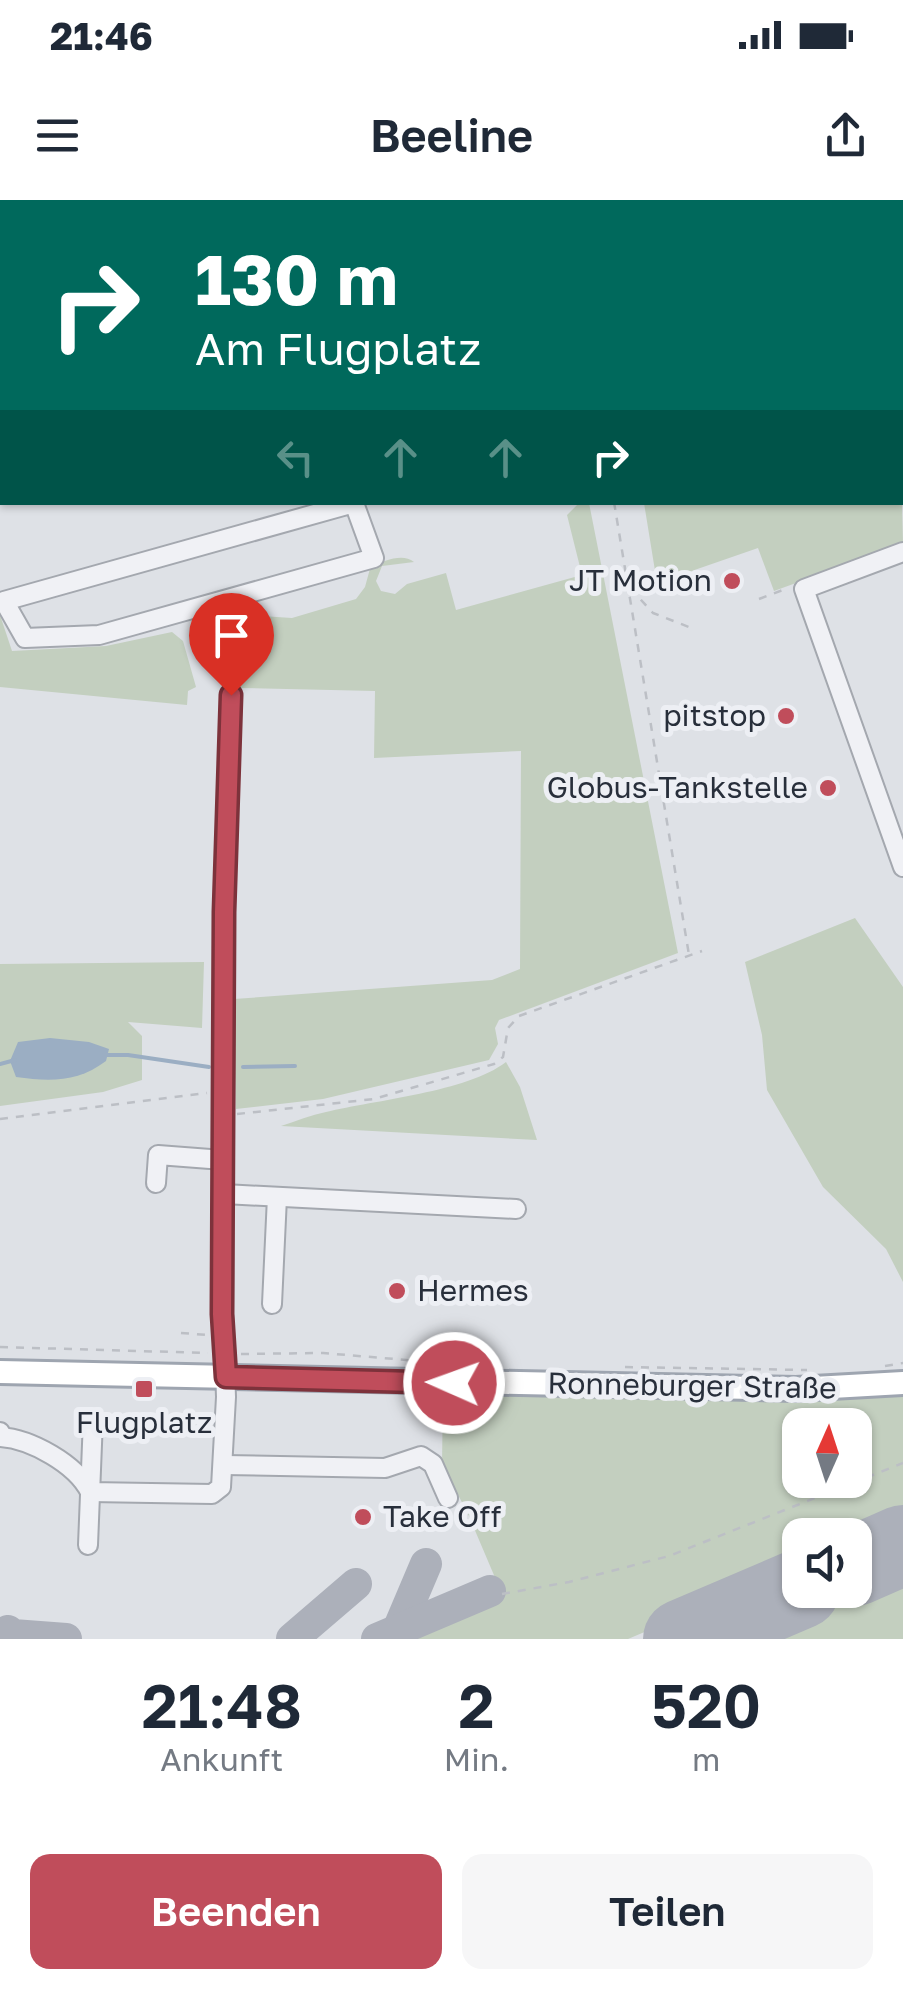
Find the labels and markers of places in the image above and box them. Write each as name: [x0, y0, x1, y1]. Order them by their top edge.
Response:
place label: JT Motion: [569, 562, 712, 598]
marker: JT Motion: [721, 570, 743, 592]
pin: [189, 593, 274, 696]
place label: pitstop: [663, 697, 766, 733]
marker: pitstop: [775, 705, 797, 727]
place label: Globus-Tankstelle: [547, 769, 808, 805]
marker: Globus-Tankstelle: [817, 777, 839, 799]
place label: Hermes: [417, 1272, 529, 1308]
marker: Hermes: [386, 1280, 408, 1302]
marker: Flugplatz: [133, 1378, 155, 1400]
place label: Flugplatz: [76, 1404, 212, 1440]
place label: Take Off: [383, 1498, 502, 1534]
marker: Take Off: [352, 1506, 374, 1528]

